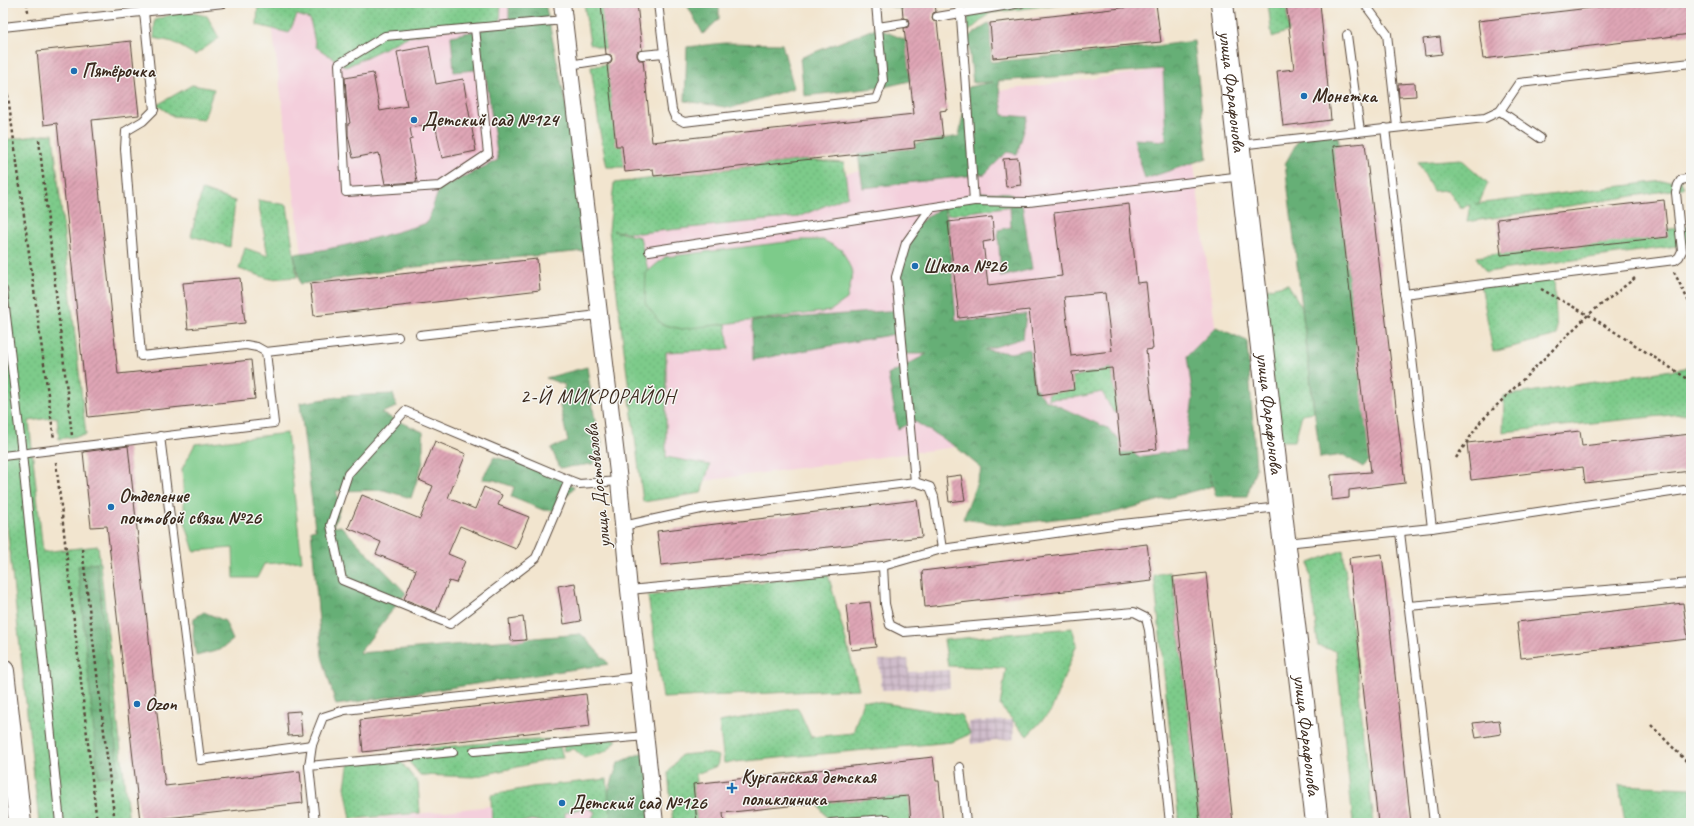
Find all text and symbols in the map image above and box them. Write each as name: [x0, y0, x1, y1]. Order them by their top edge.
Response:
street label: улица Фарафонова: [1213, 29, 1251, 155]
place label: Пятёрочка: [82, 59, 156, 83]
marker: Пятёрочка: [69, 66, 79, 76]
place label: Монетка: [1312, 84, 1378, 108]
marker: Монетка: [1299, 91, 1309, 101]
place label: Детский сад №124: [422, 108, 561, 132]
marker: Детский сад №124: [409, 115, 419, 125]
place label: Школа №26: [923, 254, 1008, 278]
marker: Школа №26: [910, 261, 920, 271]
street label: улица Фарафонова: [1251, 351, 1289, 476]
district label: 2-Й МИКРОРАЙОН: [520, 384, 679, 409]
street label: улица Достовалова: [579, 421, 617, 550]
place label: Отделение почтовой связи №26: [119, 484, 263, 530]
marker: Отделение почтовой связи №26: [106, 502, 116, 512]
street label: улица Фарафонова: [1288, 672, 1326, 798]
place label: Ozon: [145, 692, 177, 716]
marker: Ozon: [132, 699, 142, 709]
place label: Курганская детская поликлиника: [741, 765, 877, 811]
marker: Курганская детская поликлиника: [726, 782, 738, 794]
place label: Детский сад №126: [570, 791, 709, 815]
marker: Детский сад №126: [557, 798, 567, 808]

